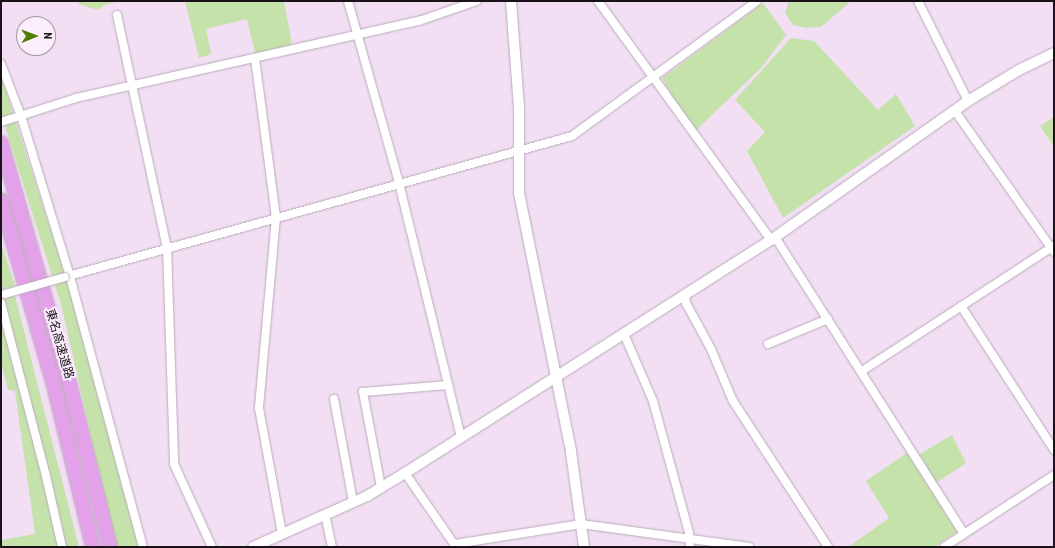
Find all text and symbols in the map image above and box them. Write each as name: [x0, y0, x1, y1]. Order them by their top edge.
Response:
north arrow: [16, 16, 56, 56]
text: N: [41, 32, 54, 39]
street label: 東名高速道路: [42, 307, 76, 381]

